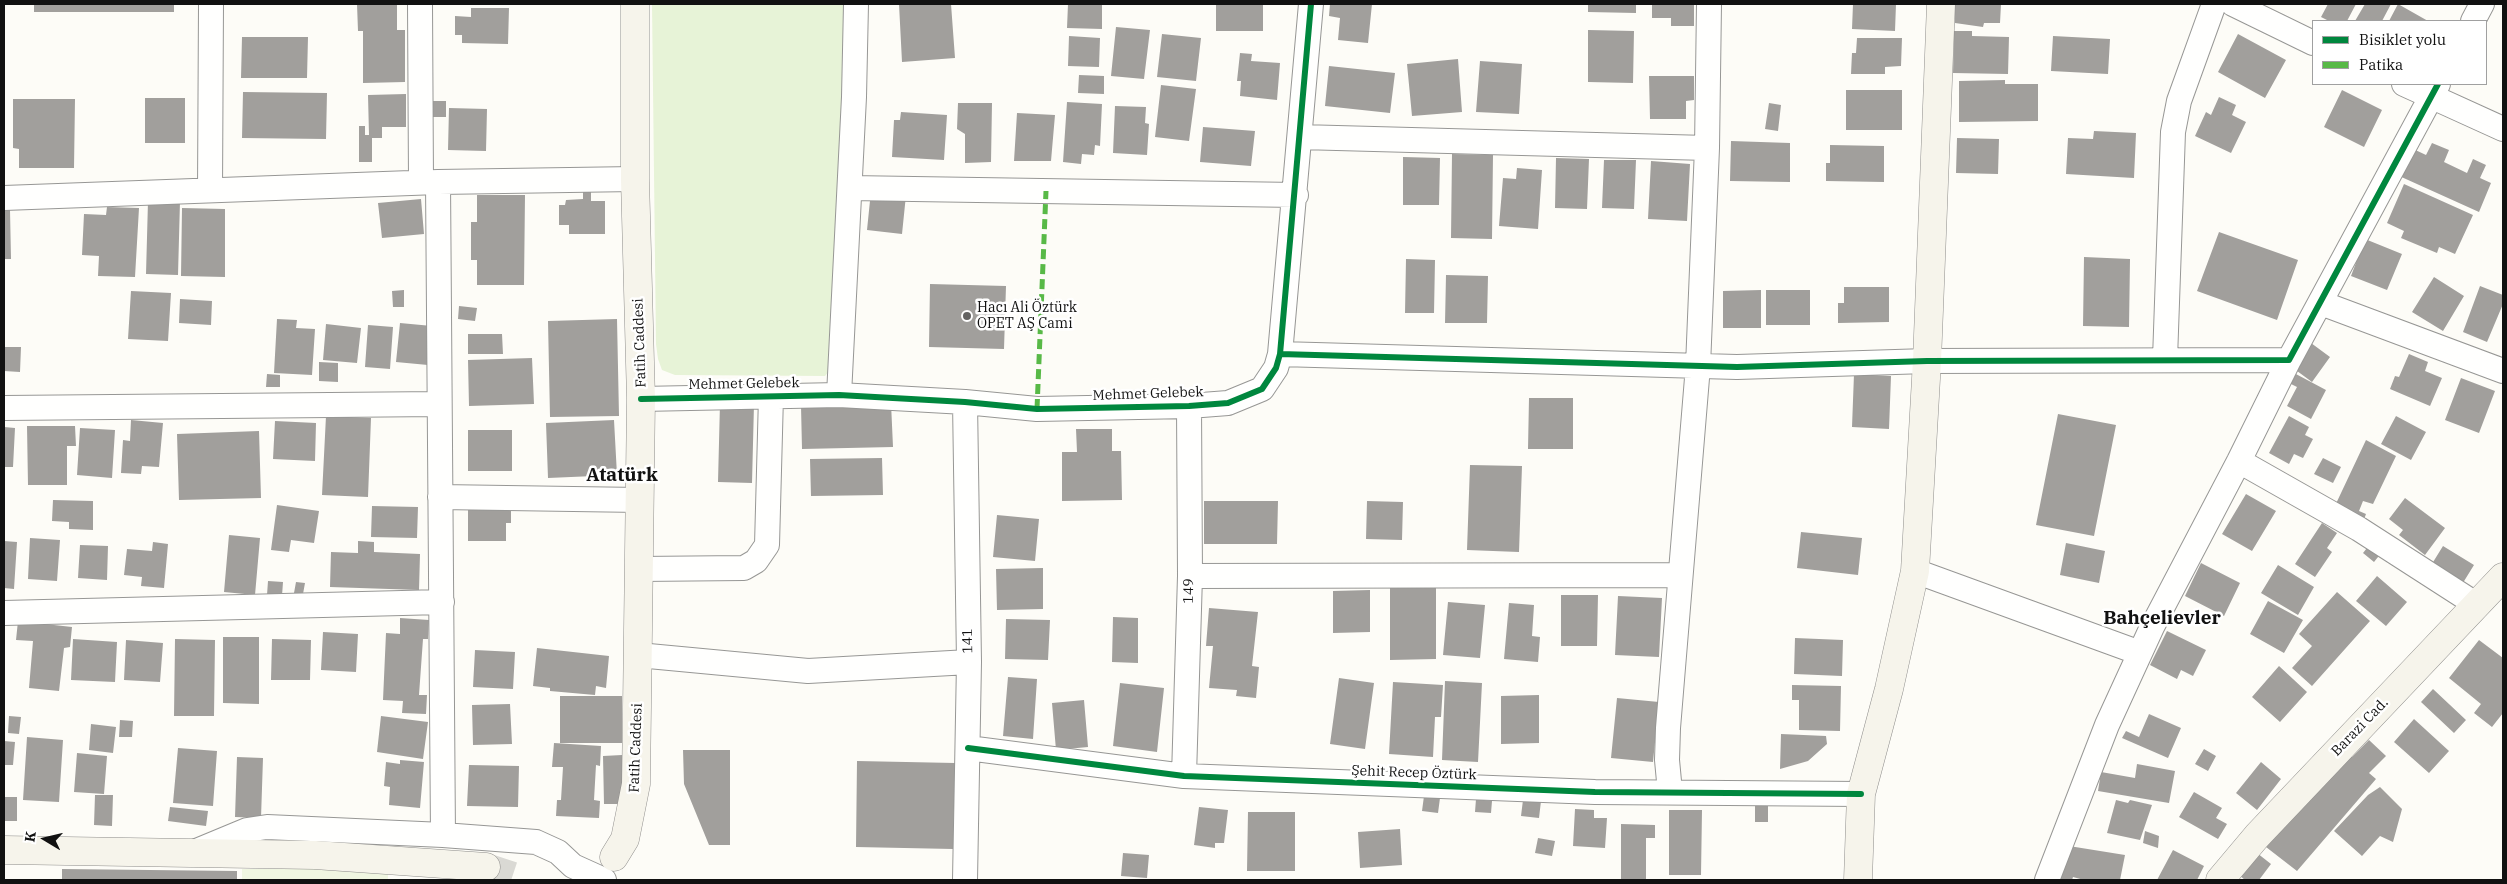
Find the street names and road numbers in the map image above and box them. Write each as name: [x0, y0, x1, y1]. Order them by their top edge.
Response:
street label: Fatih Caddesi: [630, 298, 650, 388]
street label: Mehmet Gelebek: [688, 375, 800, 393]
street label: Mehmet Gelebek: [1092, 384, 1204, 404]
street label: 149: [1180, 578, 1198, 604]
street label: 141: [959, 628, 977, 654]
street label: Barazi Cad.: [2328, 694, 2392, 760]
street label: Fatih Caddesi: [626, 703, 646, 793]
street label: Şehit Recep Öztürk: [1351, 762, 1477, 784]

